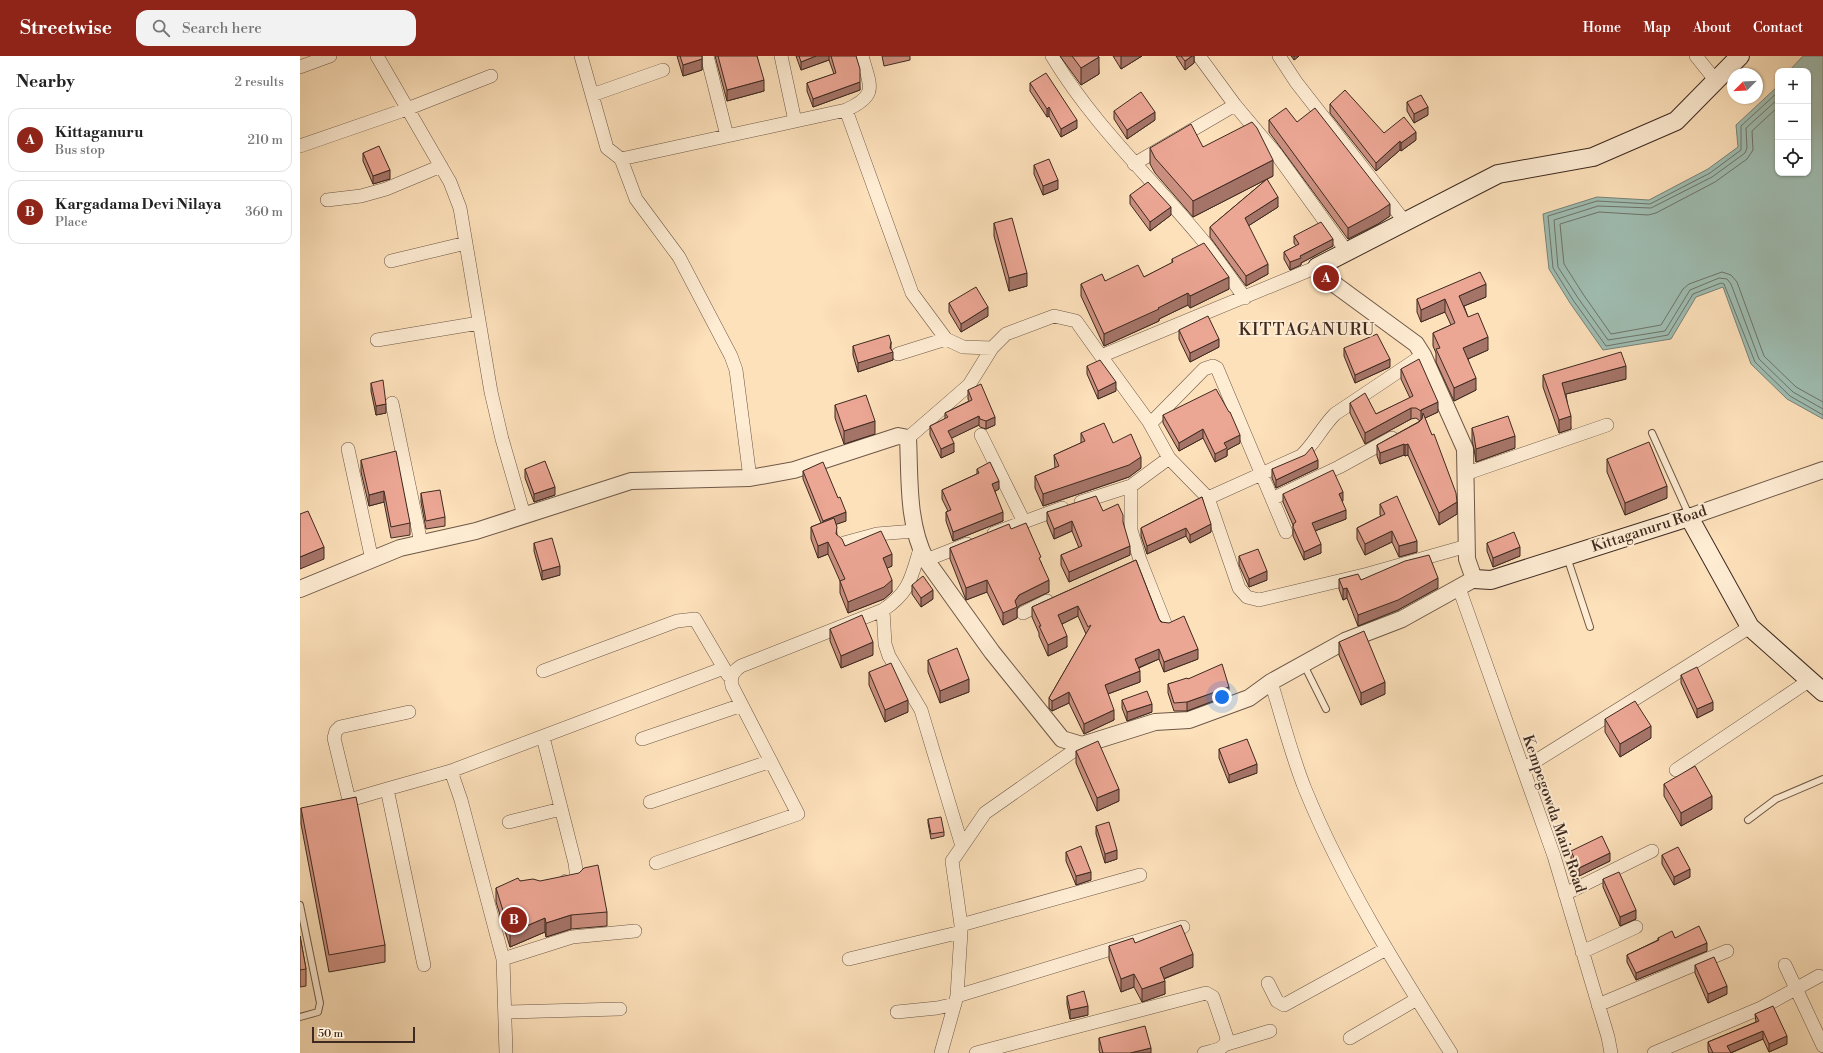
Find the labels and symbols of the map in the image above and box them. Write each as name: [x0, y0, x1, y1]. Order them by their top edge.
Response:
north arrow: [1727, 68, 1763, 104]
pin: A: [1313, 263, 1339, 293]
district label: KITTAGANURU: [1239, 319, 1375, 341]
street label: Kittaganuru Road: [1589, 501, 1710, 557]
your location: [1212, 687, 1232, 707]
street label: Kempegowda Main Road: [1518, 733, 1590, 896]
pin: B: [501, 905, 527, 935]
scale bar: [312, 1025, 415, 1044]

